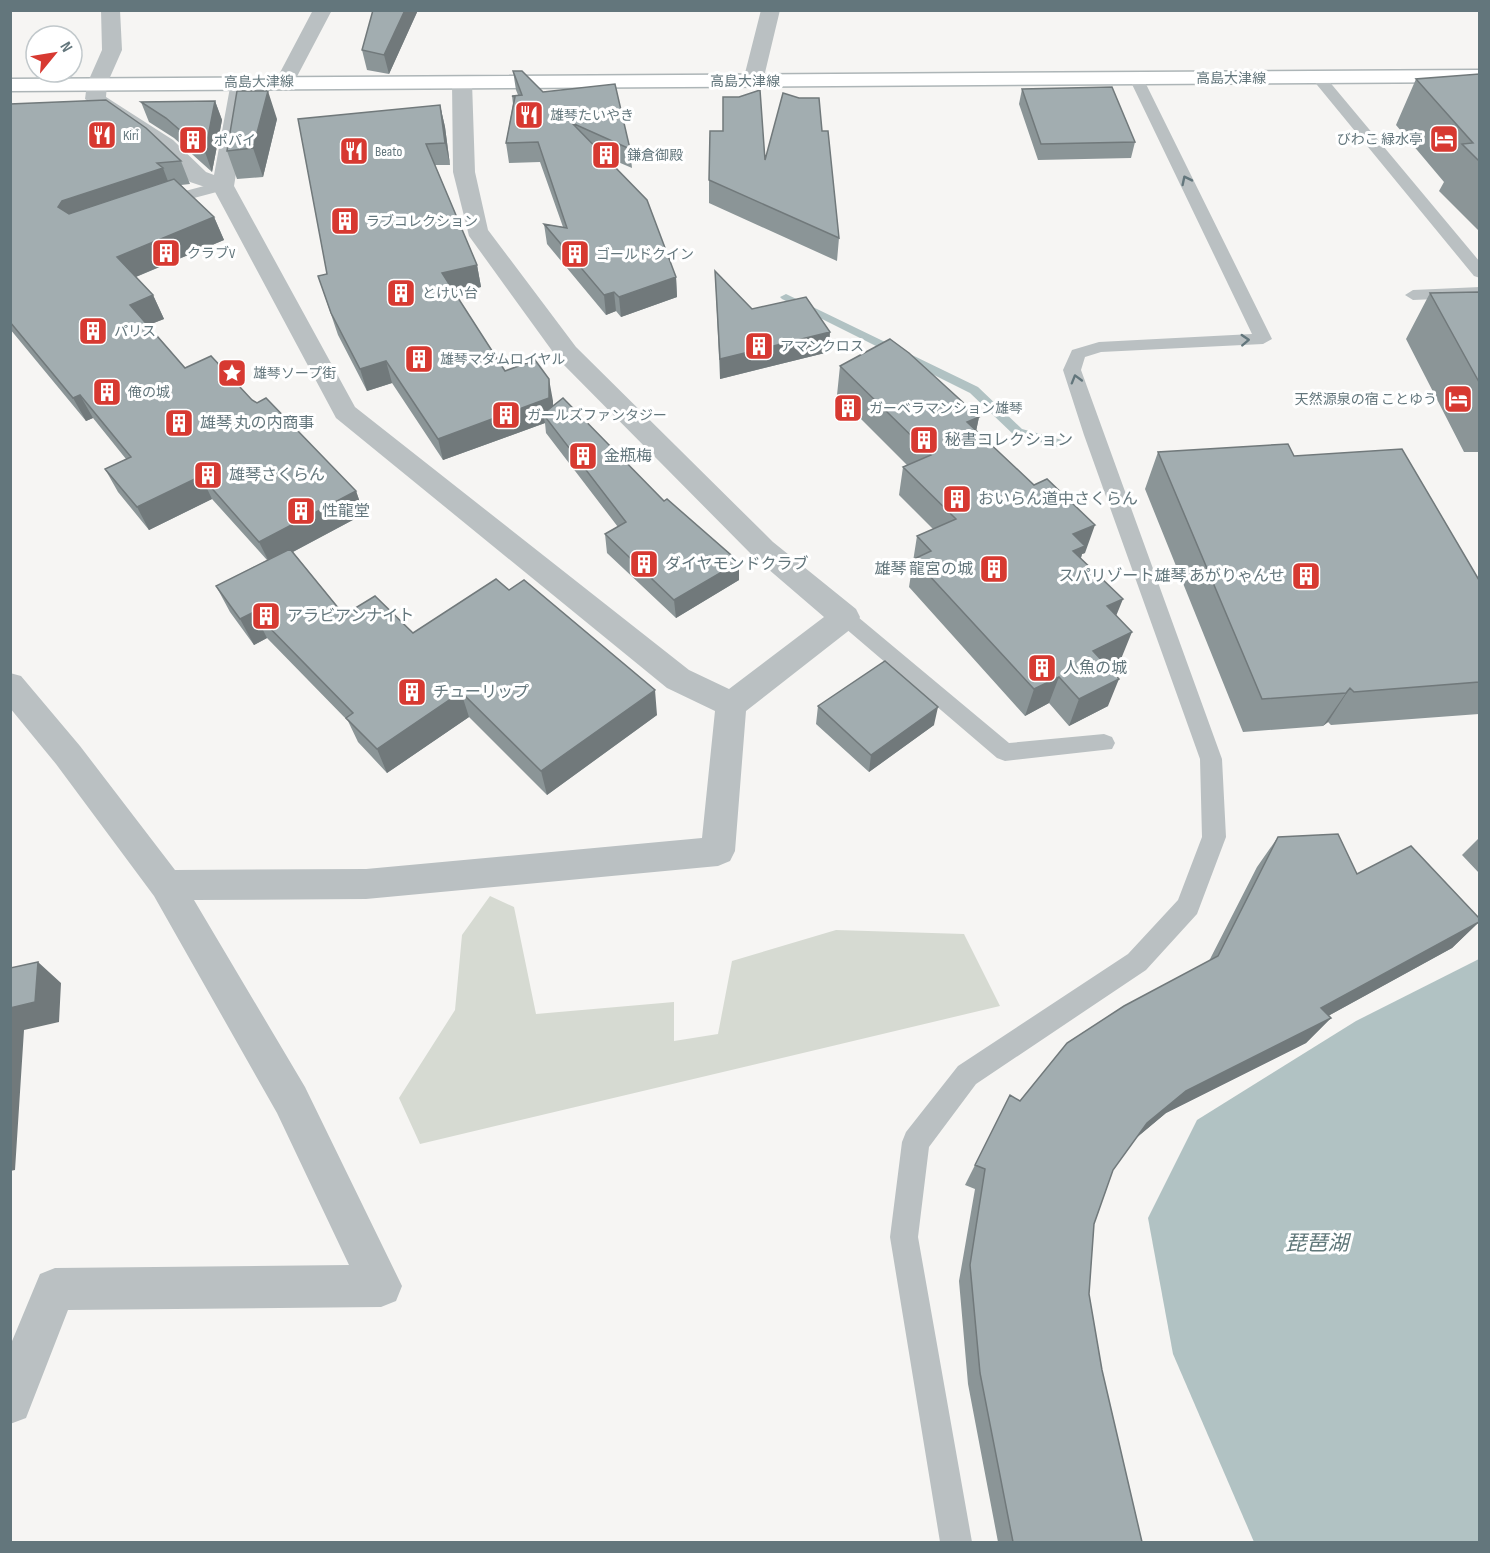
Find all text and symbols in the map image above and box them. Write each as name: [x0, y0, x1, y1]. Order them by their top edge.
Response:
north arrow: [24, 24, 84, 84]
text: N: [55, 39, 76, 56]
street label: 高島大津線: [1196, 70, 1266, 87]
street label: 高島大津線: [224, 73, 294, 91]
street label: 高島大津線: [710, 73, 780, 90]
restaurant icon: 雄琴たいやき: [513, 99, 545, 131]
place label: 雄琴たいやき: [550, 107, 634, 124]
restaurant icon: Kiri: [86, 119, 118, 151]
hotel icon: びわこ 緑水亭: [1428, 123, 1460, 155]
building icon: ポパイ: [177, 124, 209, 156]
place label: Kiri: [123, 127, 139, 144]
place label: びわこ 緑水亭: [1337, 131, 1423, 148]
place label: ポパイ: [214, 132, 256, 149]
restaurant icon: Beato: [338, 135, 370, 167]
building icon: 鎌倉御殿: [590, 139, 622, 171]
place label: Beato: [375, 143, 402, 160]
place label: 鎌倉御殿: [627, 147, 683, 164]
one-way arrow: [1181, 175, 1193, 186]
building icon: ラブコレクション: [329, 205, 361, 237]
place label: ラブコレクション: [366, 213, 478, 230]
building icon: クラブV: [150, 237, 182, 269]
building icon: ゴールドクイン: [559, 238, 591, 270]
place label: クラブV: [187, 245, 236, 262]
place label: ゴールドクイン: [596, 246, 694, 263]
building icon: とけい台: [385, 277, 417, 309]
place label: とけい台: [422, 285, 478, 302]
building icon: パリス: [77, 315, 109, 347]
place label: パリス: [114, 323, 156, 340]
building icon: アマンクロス: [743, 330, 775, 362]
one-way arrow: [1240, 333, 1249, 346]
place label: アマンクロス: [780, 338, 864, 355]
building icon: 雄琴マダムロイヤル: [403, 343, 435, 375]
place label: 雄琴マダムロイヤル: [440, 351, 566, 368]
place icon: 雄琴ソープ街: [216, 357, 248, 389]
place label: 雄琴ソープ街: [253, 365, 336, 382]
one-way arrow: [1071, 374, 1083, 385]
building icon: 俺の城: [91, 376, 123, 408]
hotel icon: 天然源泉の宿 ことゆう: [1442, 383, 1474, 415]
place label: 俺の城: [128, 384, 170, 401]
place label: 天然源泉の宿 ことゆう: [1295, 391, 1437, 408]
building icon: ガーベラマンション雄琴: [832, 392, 864, 424]
building icon: ガールズファンタジー: [490, 399, 522, 431]
place label: ガーベラマンション雄琴: [869, 400, 1023, 417]
building icon: 雄琴 丸の内商事: [163, 407, 195, 439]
place label: ガールズファンタジー: [527, 407, 667, 424]
place label: 雄琴 丸の内商事: [200, 414, 315, 433]
building icon: 秘書コレクション: [908, 424, 940, 456]
place label: 秘書コレクション: [945, 431, 1073, 450]
building icon: 金瓶梅: [567, 440, 599, 472]
place label: 金瓶梅: [604, 447, 652, 466]
building icon: 雄琴さくらん: [192, 459, 224, 491]
place label: 雄琴さくらん: [229, 466, 325, 485]
building icon: おいらん道中さくらん: [941, 483, 973, 515]
place label: おいらん道中さくらん: [978, 490, 1138, 509]
building icon: 性龍堂: [285, 495, 317, 527]
place label: 性龍堂: [322, 502, 370, 521]
building icon: ダイヤモンドクラブ: [628, 548, 660, 580]
building icon: 雄琴 龍宮の城: [978, 553, 1010, 585]
place label: ダイヤモンドクラブ: [665, 555, 809, 574]
place label: 雄琴 龍宮の城: [874, 560, 973, 579]
building icon: スパリゾート雄琴 あがりゃんせ: [1290, 560, 1322, 592]
place label: スパリゾート雄琴 あがりゃんせ: [1058, 567, 1285, 586]
building icon: アラビアンナイト: [250, 600, 282, 632]
place label: アラビアンナイト: [287, 607, 414, 626]
building icon: 人魚の城: [1026, 652, 1058, 684]
place label: 人魚の城: [1063, 658, 1127, 678]
building icon: チューリップ: [396, 676, 428, 708]
place label: チューリップ: [433, 683, 529, 702]
water label: 琵琶湖: [1286, 1231, 1351, 1256]

